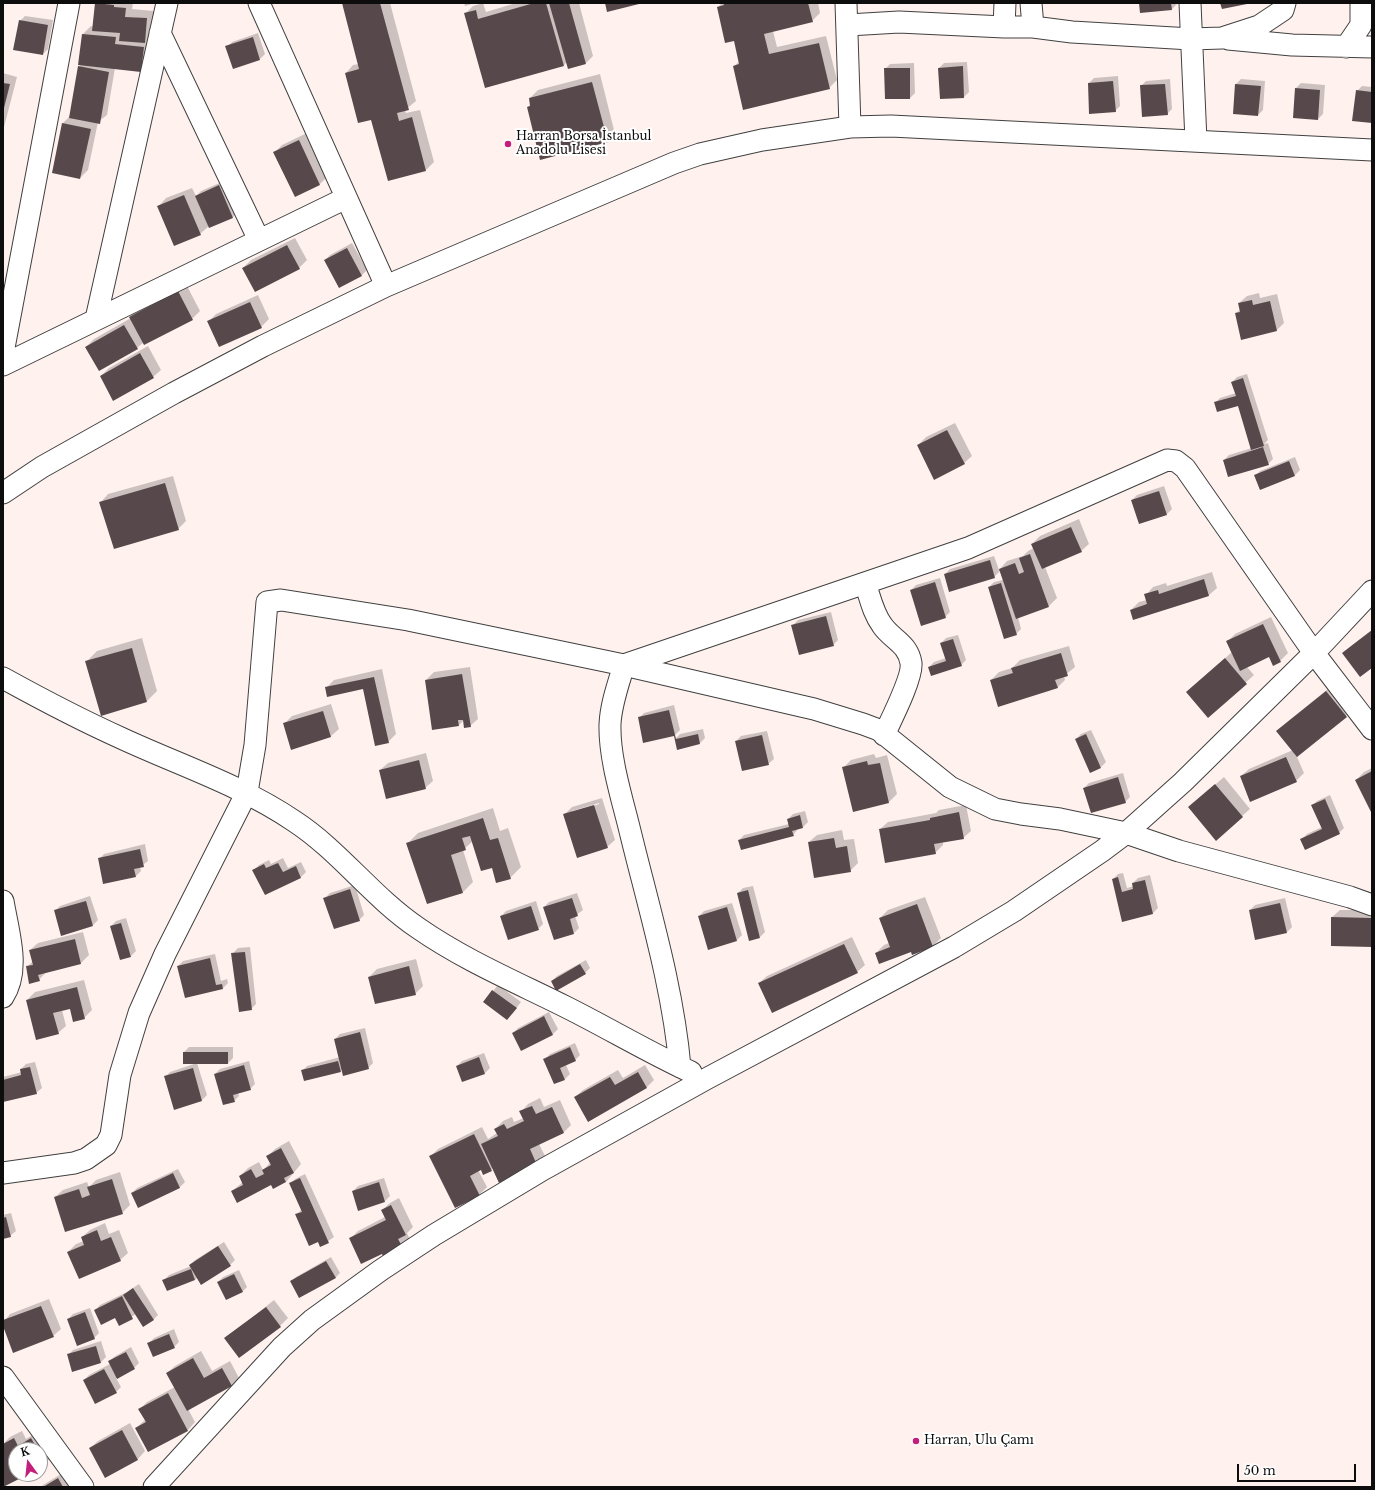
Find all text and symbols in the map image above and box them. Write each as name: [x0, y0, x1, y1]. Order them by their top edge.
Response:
place label: Harran Borsa İstanbul Anadolu Lisesi: [516, 130, 651, 158]
marker: Harran Borsa İstanbul Anadolu Lisesi: [503, 139, 513, 149]
place label: Harran, Ulu Çamı: [924, 1434, 1034, 1448]
marker: Harran, Ulu Çamı: [911, 1436, 921, 1446]
north arrow: [8, 1442, 48, 1482]
text: K: [19, 1443, 31, 1459]
scale bar: [1239, 1456, 1358, 1482]
text: 50 m: [1244, 1463, 1276, 1478]

